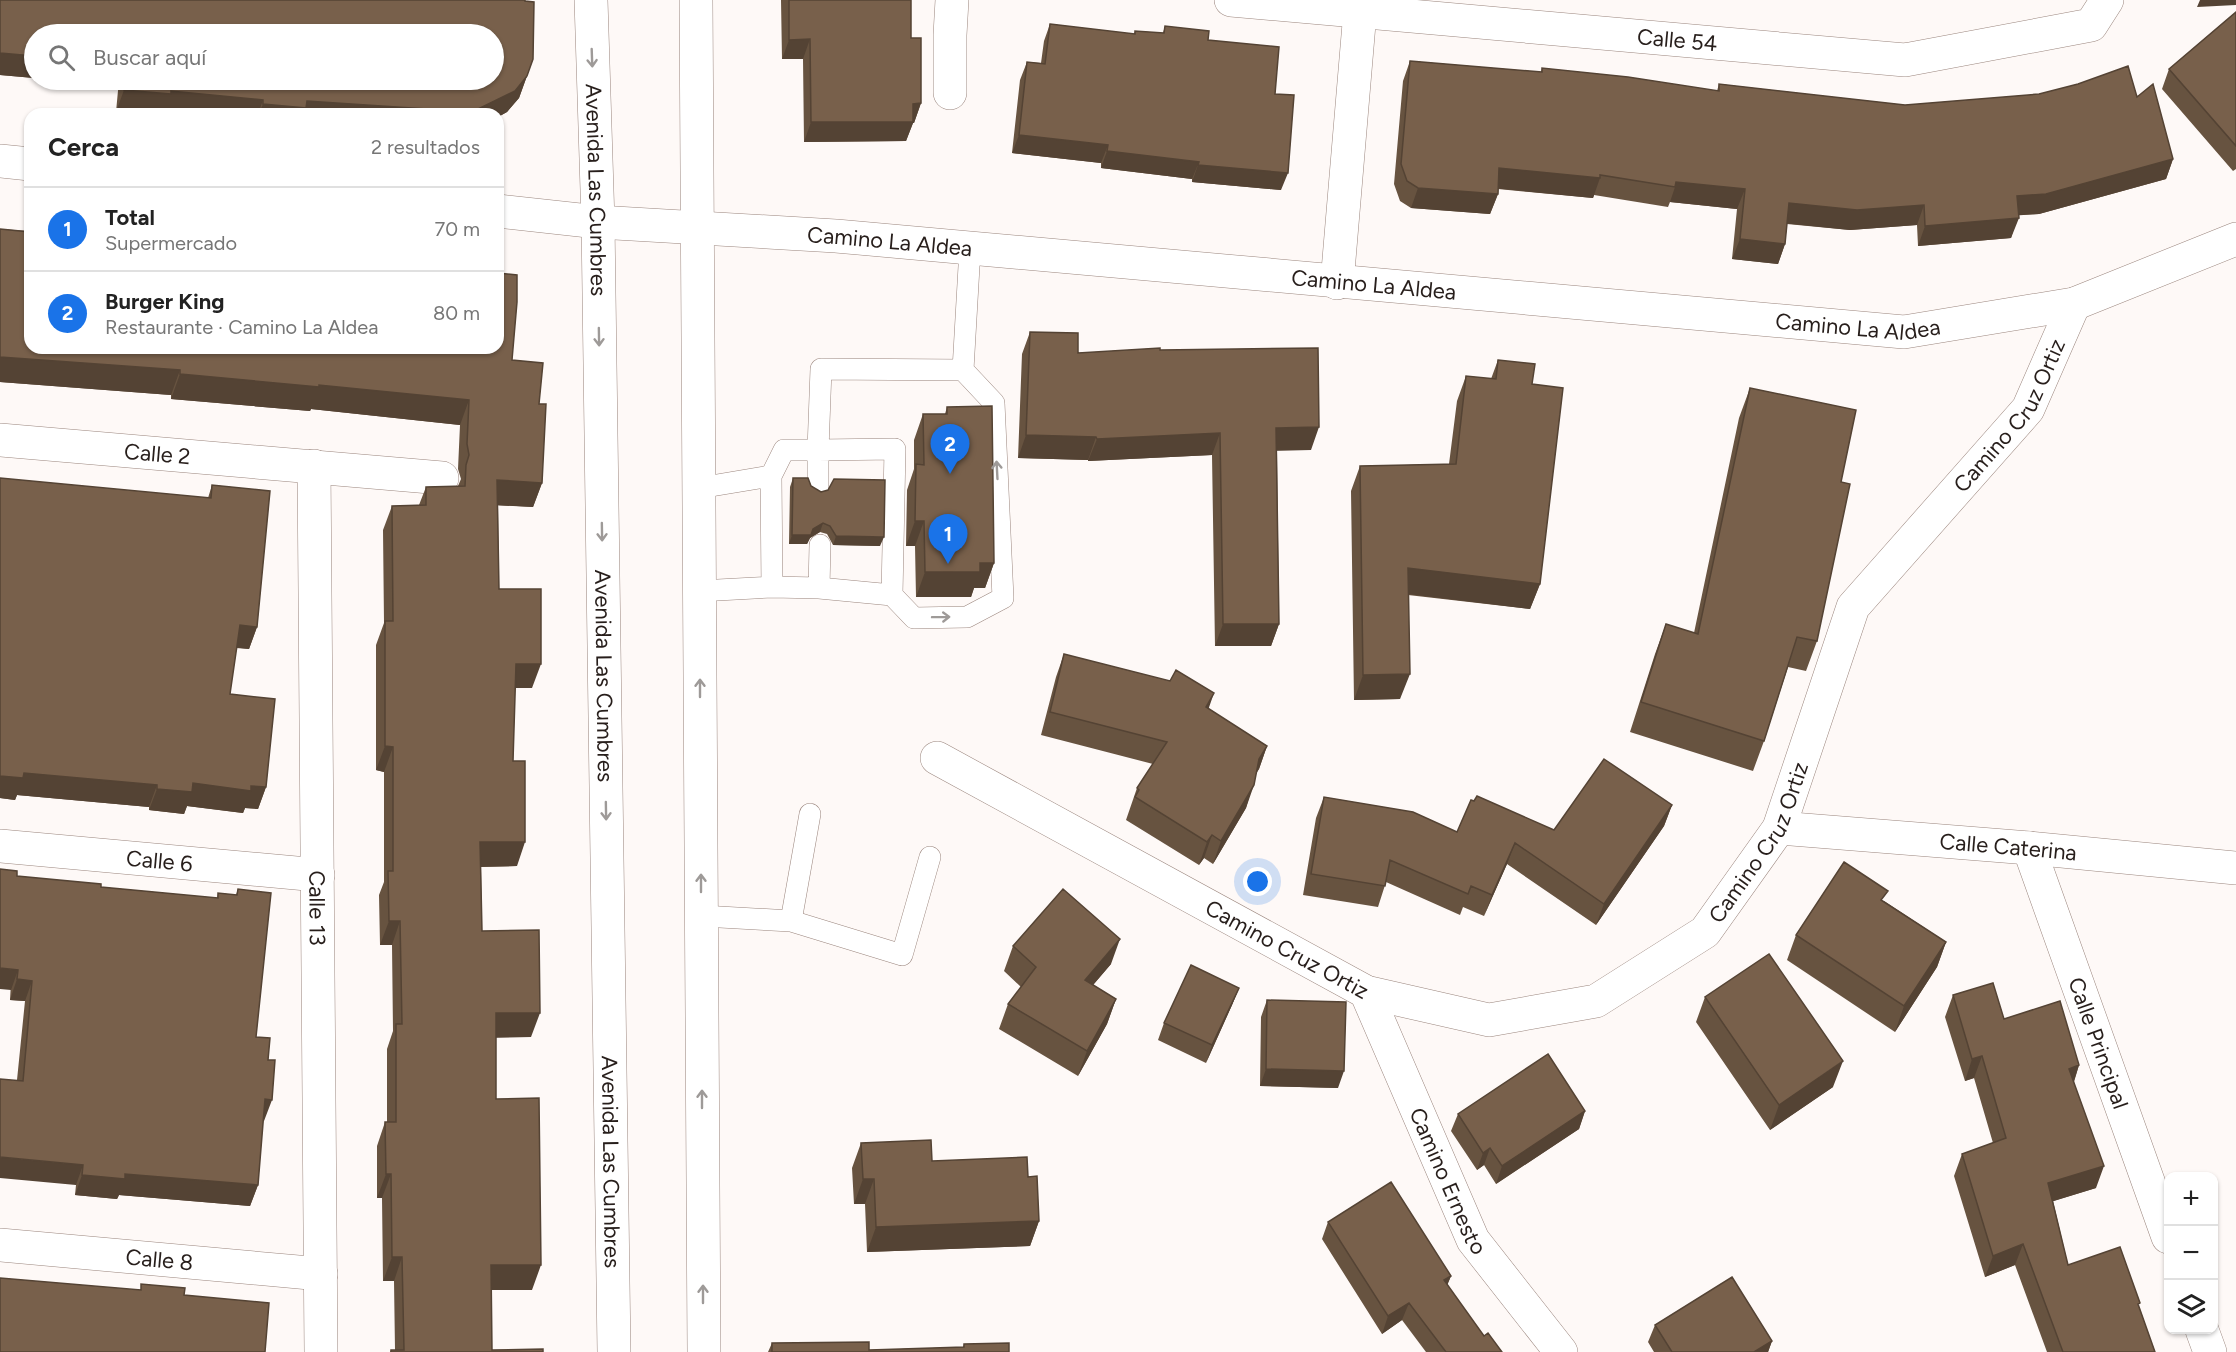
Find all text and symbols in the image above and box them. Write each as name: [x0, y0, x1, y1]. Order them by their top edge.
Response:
street label: Calle 54: [1636, 23, 1719, 57]
search box: [24, 24, 504, 90]
icon: search: [45, 41, 78, 74]
text: Buscar aquí: [93, 44, 206, 71]
one-way arrow: [587, 48, 598, 68]
street label: Avenida Las Cumbres: [580, 83, 613, 296]
text: Cerca: [48, 131, 119, 163]
text: 2 resultados: [371, 135, 480, 159]
text: Total: [105, 204, 155, 231]
text: 1: [63, 217, 72, 241]
text: 70 m: [434, 217, 480, 241]
street label: Camino La Aldea: [807, 221, 973, 262]
text: Supermercado: [105, 231, 237, 255]
street label: Camino La Aldea: [1290, 263, 1457, 305]
text: Burger King: [105, 288, 224, 315]
text: 2: [62, 301, 73, 325]
text: 80 m: [433, 301, 480, 325]
street label: Camino La Aldea: [1774, 307, 1942, 345]
text: Restaurante · Camino La Aldea: [105, 315, 378, 339]
one-way arrow: [594, 327, 605, 347]
street label: Camino Cruz Ortiz: [1947, 334, 2071, 498]
pin: 2: [930, 424, 970, 474]
street label: Calle 2: [123, 437, 192, 470]
one-way arrow: [991, 460, 1002, 480]
pin: 1: [928, 514, 968, 564]
one-way arrow: [596, 522, 608, 542]
street label: Avenida Las Cumbres: [589, 569, 619, 782]
one-way arrow: [930, 612, 950, 623]
one-way arrow: [694, 678, 706, 698]
street label: Camino Cruz Ortiz: [1702, 758, 1814, 928]
one-way arrow: [600, 801, 612, 821]
street label: Calle Caterina: [1939, 827, 2078, 866]
street label: Calle 6: [125, 844, 194, 877]
your location: [1243, 867, 1272, 896]
street label: Calle 13: [304, 870, 331, 946]
one-way arrow: [695, 873, 707, 893]
street label: Camino Cruz Ortiz: [1201, 894, 1374, 1005]
street label: Calle Principal: [2063, 973, 2135, 1112]
street label: Avenida Las Cumbres: [596, 1055, 626, 1268]
one-way arrow: [696, 1089, 708, 1109]
street label: Camino Ernesto: [1404, 1103, 1493, 1260]
map controls: [2164, 1172, 2218, 1334]
button: +: [2164, 1172, 2218, 1226]
button: −: [2164, 1226, 2218, 1280]
street label: Calle 8: [124, 1243, 194, 1276]
button: layers: [2164, 1280, 2218, 1334]
one-way arrow: [697, 1284, 709, 1304]

